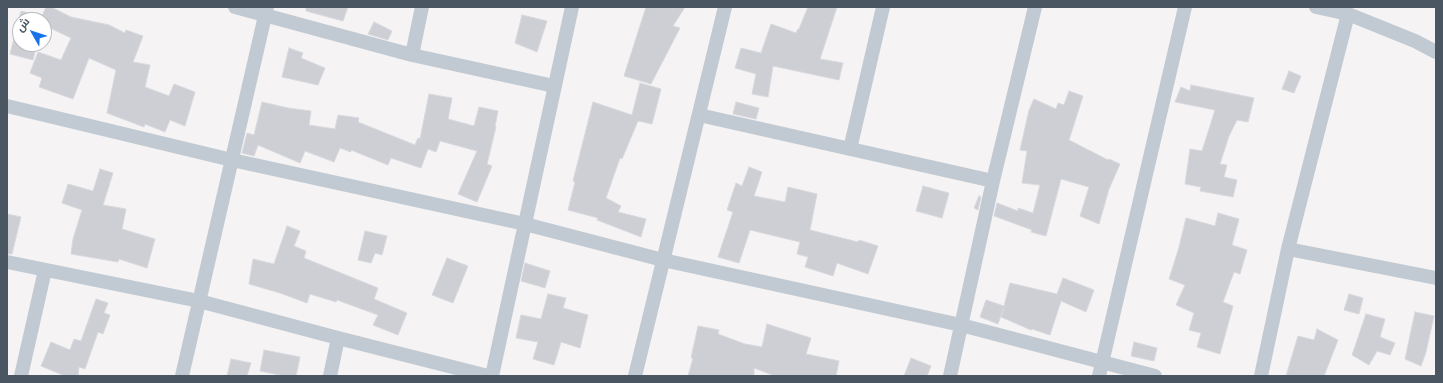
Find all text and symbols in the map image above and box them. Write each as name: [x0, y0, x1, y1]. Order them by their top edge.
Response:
north arrow: [12, 12, 52, 52]
text: ش: [14, 15, 33, 34]

